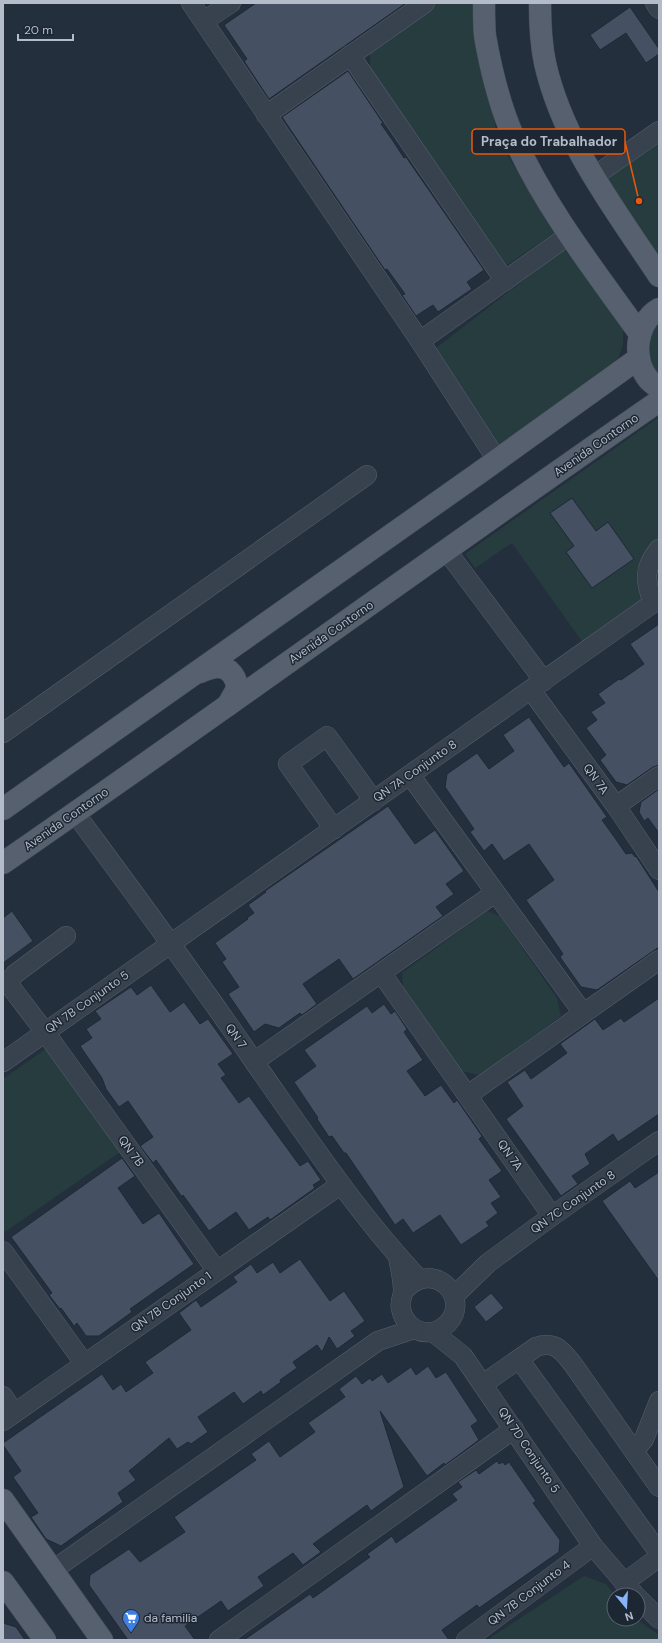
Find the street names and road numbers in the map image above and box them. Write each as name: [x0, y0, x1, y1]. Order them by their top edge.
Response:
street label: Avenida Contorno: [550, 410, 642, 480]
street label: Avenida Contorno: [285, 597, 377, 667]
street label: QN 7A Conjunto 8: [370, 736, 460, 806]
street label: QN 7A: [580, 761, 613, 798]
street label: Avenida Contorno: [20, 784, 112, 854]
street label: QN 7B Conjunto 5: [42, 967, 132, 1037]
street label: QN 7: [222, 1020, 250, 1052]
street label: QN 7B: [114, 1132, 148, 1170]
street label: QN 7A: [494, 1136, 526, 1174]
street label: QN 7C Conjunto 8: [527, 1167, 619, 1237]
street label: QN 7B Conjunto 1: [127, 1268, 215, 1336]
street label: QN 7D Conjunto 5: [494, 1404, 564, 1496]
street label: QN 7B Conjunto 4: [485, 1557, 573, 1629]

